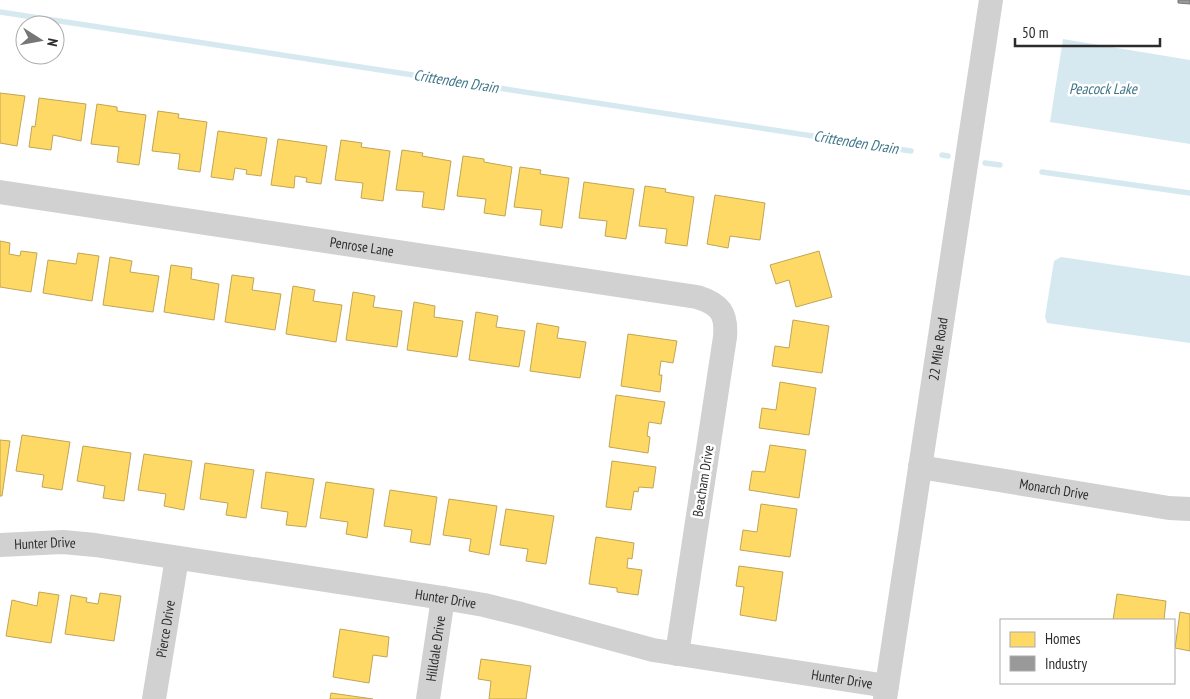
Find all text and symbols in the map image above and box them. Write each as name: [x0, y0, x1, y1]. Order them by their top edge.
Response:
north arrow: [15, 15, 65, 65]
scale bar: [1015, 15, 1160, 47]
text: 50 m: [1022, 23, 1048, 42]
text: N: [43, 37, 62, 48]
water label: Crittenden Drain: [412, 65, 501, 97]
water label: Peacock Lake: [1069, 79, 1138, 98]
water label: Crittenden Drain: [812, 126, 901, 158]
street label: Penrose Lane: [329, 233, 395, 260]
street label: 22 Mile Road: [924, 316, 952, 382]
street label: Beacham Drive: [688, 444, 718, 518]
street label: Monarch Drive: [1018, 475, 1090, 504]
street label: Hunter Drive: [14, 533, 77, 553]
street label: Hunter Drive: [414, 585, 478, 613]
street label: Pierce Drive: [152, 599, 179, 659]
street label: Hilldale Drive: [422, 614, 449, 683]
legend: [1000, 619, 1175, 684]
text: Homes: [1045, 629, 1081, 648]
text: Industry: [1045, 654, 1087, 673]
street label: Hunter Drive: [810, 666, 874, 693]

